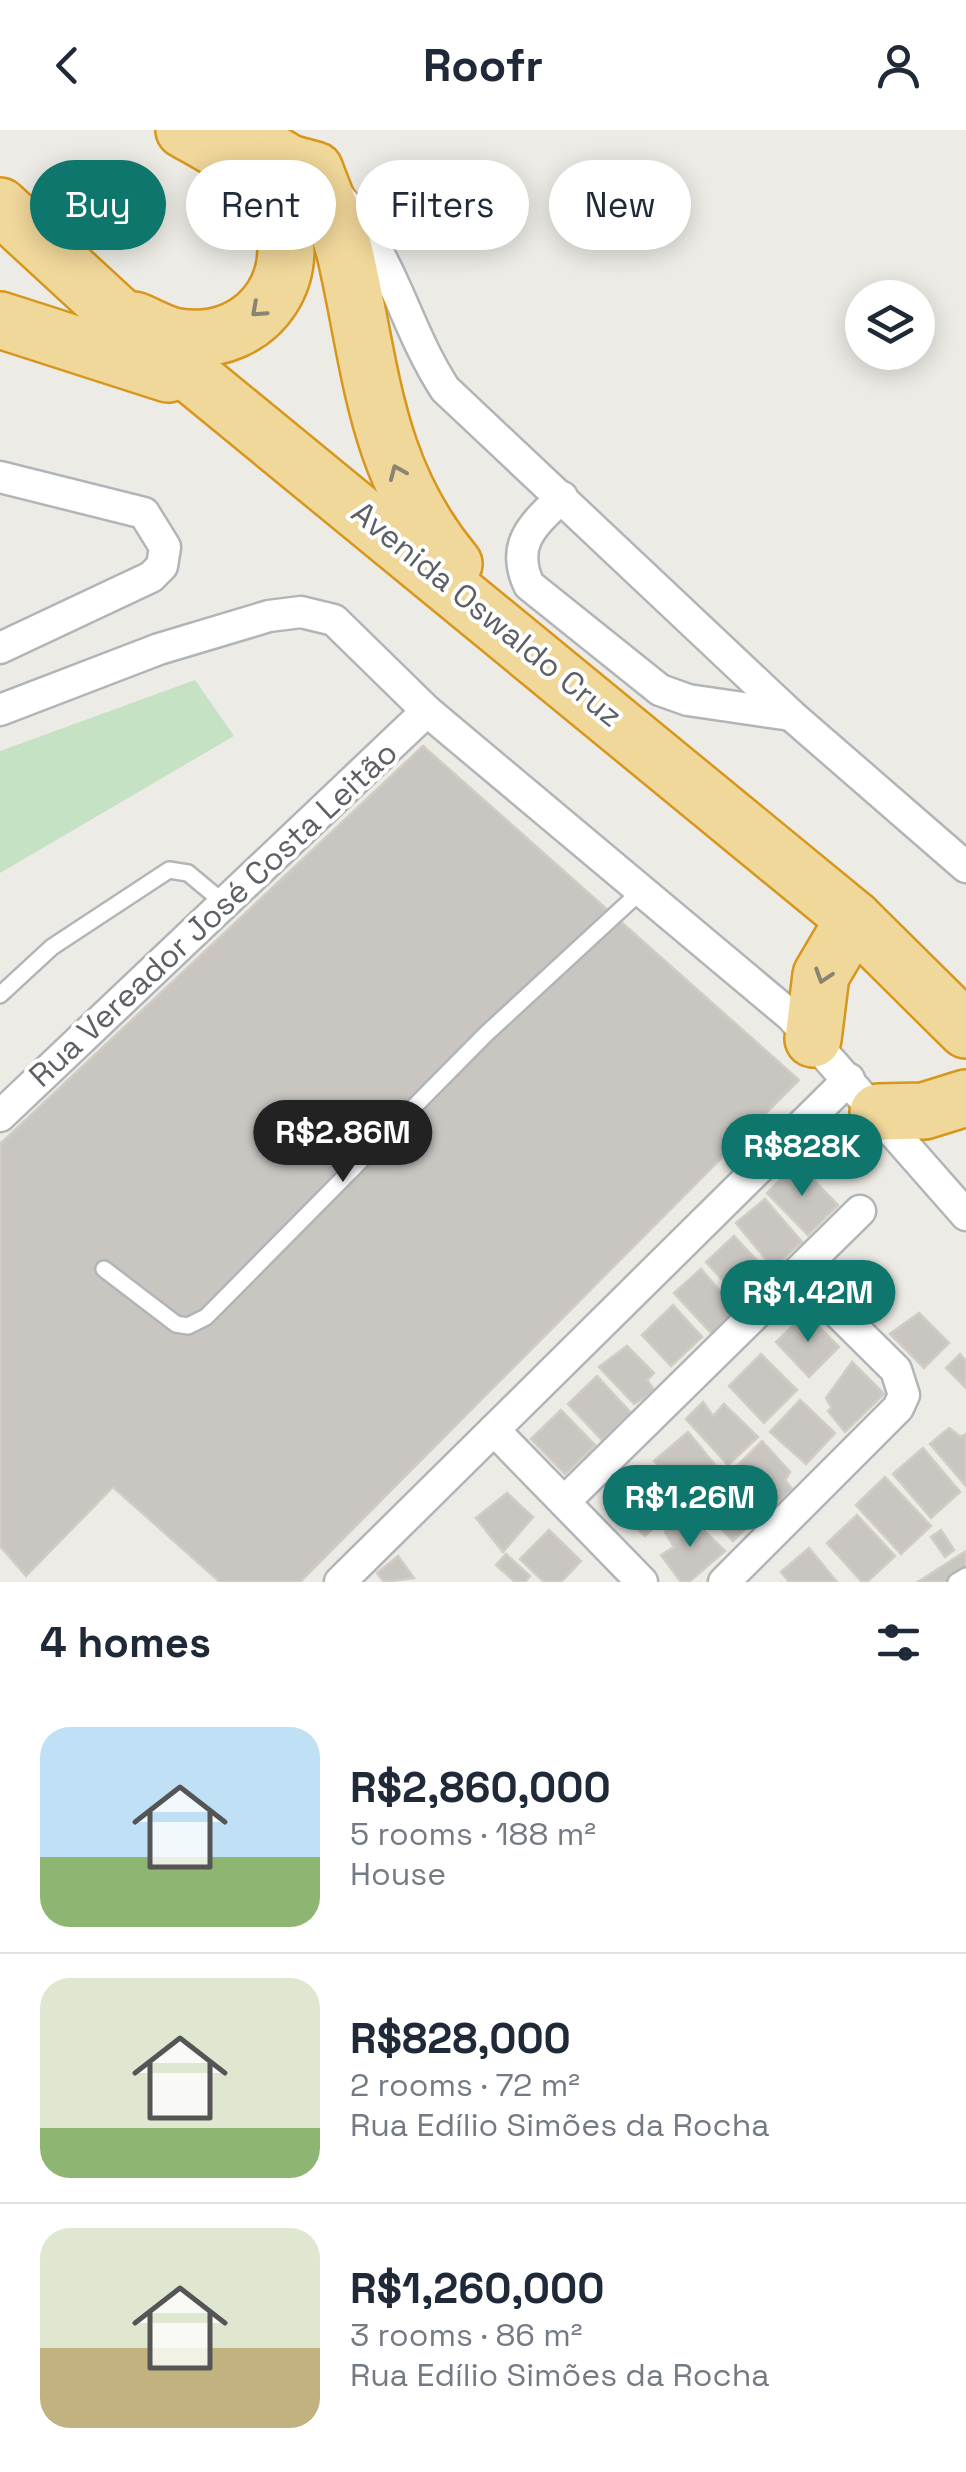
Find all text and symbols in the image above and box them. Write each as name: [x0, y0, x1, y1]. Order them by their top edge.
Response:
text: Roofr: [423, 37, 543, 94]
icon: back: [40, 38, 95, 93]
icon: person: [871, 38, 926, 93]
chip: Buy: [30, 160, 166, 250]
chip: Rent: [186, 160, 336, 250]
chip: Filters: [356, 160, 529, 250]
chip: New: [549, 160, 691, 250]
map controls: [845, 280, 935, 370]
button: layers: [845, 280, 935, 370]
one-way arrow: [251, 299, 270, 317]
one-way arrow: [389, 464, 409, 482]
street label: Avenida Oswaldo Cruz: [344, 492, 630, 736]
street label: Rua Vereador José Costa Leitão: [20, 733, 406, 1095]
one-way arrow: [814, 966, 835, 983]
pin: R$2.86M: [251, 1100, 435, 1185]
text: R$2.86M: [275, 1112, 411, 1152]
pin: R$828K: [721, 1114, 883, 1199]
text: R$828K: [743, 1126, 861, 1166]
pin: R$1.42M: [716, 1260, 900, 1345]
text: R$1.42M: [742, 1272, 874, 1312]
pin: R$1.26M: [598, 1465, 782, 1550]
text: R$1.26M: [625, 1477, 755, 1517]
icon: filters: [871, 1615, 926, 1670]
text: 4 homes: [40, 1616, 211, 1669]
text: R$2,860,000: [350, 1761, 611, 1814]
icon: home: [120, 1767, 240, 1887]
text: 5 rooms · 188 m²: [350, 1814, 596, 1854]
text: House: [350, 1854, 446, 1894]
text: R$828,000: [350, 2012, 571, 2065]
icon: home: [120, 2018, 240, 2138]
text: 2 rooms · 72 m²: [350, 2065, 580, 2105]
text: Rua Edílio Simões da Rocha: [350, 2105, 770, 2145]
text: R$1,260,000: [350, 2262, 604, 2315]
icon: home: [120, 2268, 240, 2388]
text: 3 rooms · 86 m²: [350, 2315, 582, 2355]
text: Rua Edílio Simões da Rocha: [350, 2355, 770, 2395]

